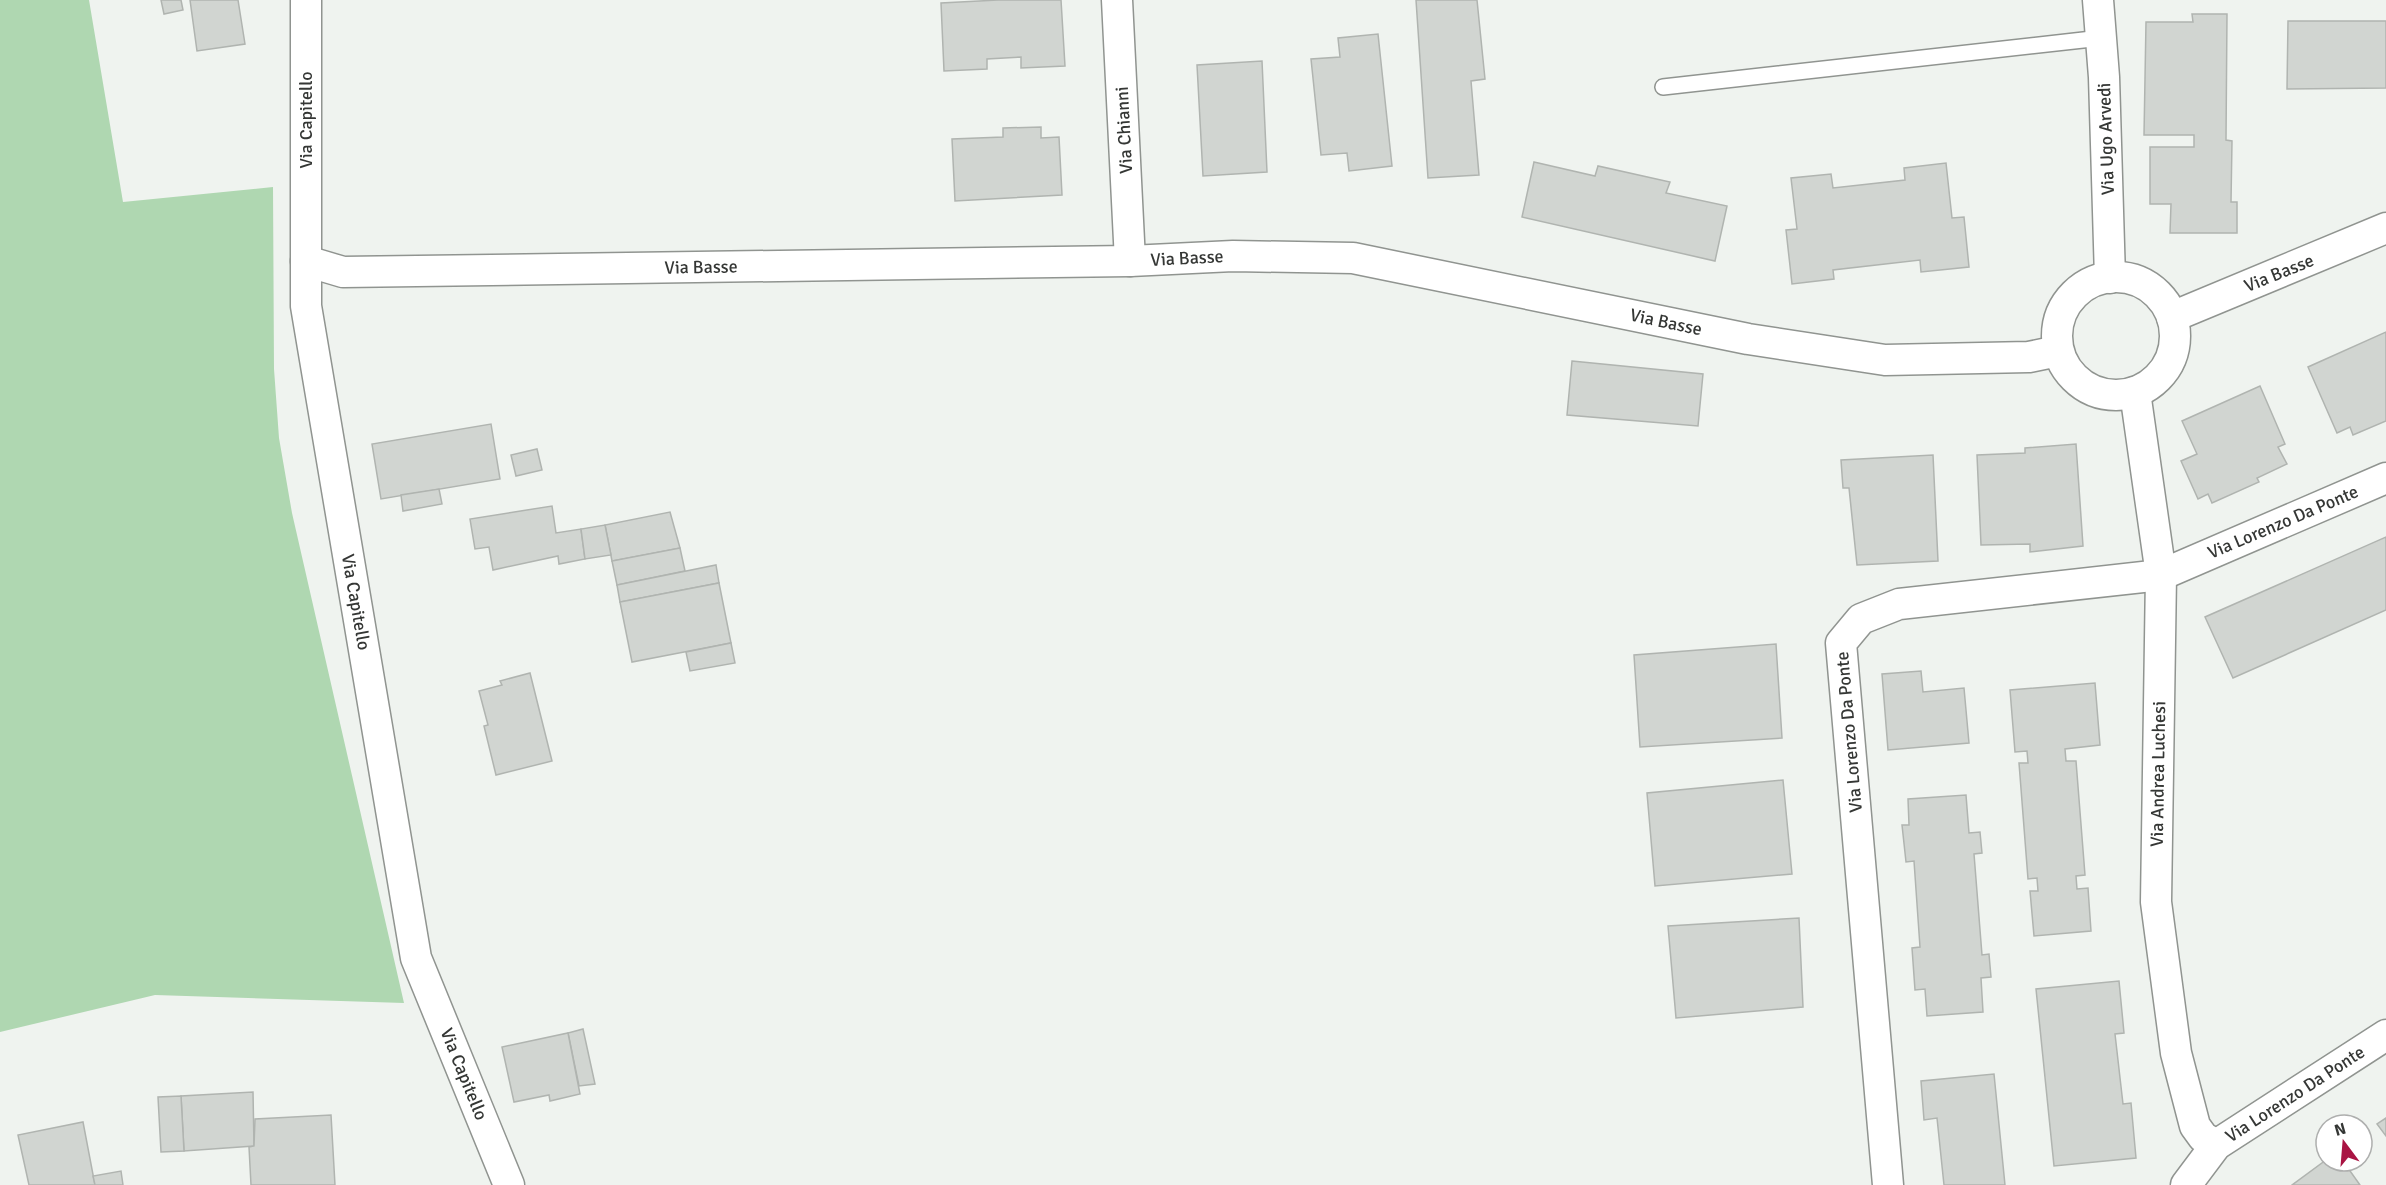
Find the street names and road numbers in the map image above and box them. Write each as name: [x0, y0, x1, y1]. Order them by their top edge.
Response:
street label: Via Capitello: [295, 71, 317, 169]
street label: Via Ugo Arvedi: [2093, 82, 2119, 196]
street label: Via Chianni: [1111, 86, 1137, 174]
street label: Via Basse: [1150, 245, 1224, 271]
street label: Via Basse: [2241, 249, 2317, 297]
street label: Via Basse: [664, 255, 738, 279]
street label: Via Basse: [1628, 304, 1704, 340]
street label: Via Lorenzo Da Ponte: [2204, 480, 2362, 564]
street label: Via Capitello: [337, 552, 375, 652]
street label: Via Lorenzo Da Ponte: [1831, 651, 1867, 813]
street label: Via Andrea Luchesi: [2146, 701, 2170, 847]
street label: Via Capitello: [436, 1025, 492, 1123]
street label: Via Lorenzo Da Ponte: [2221, 1041, 2369, 1147]

